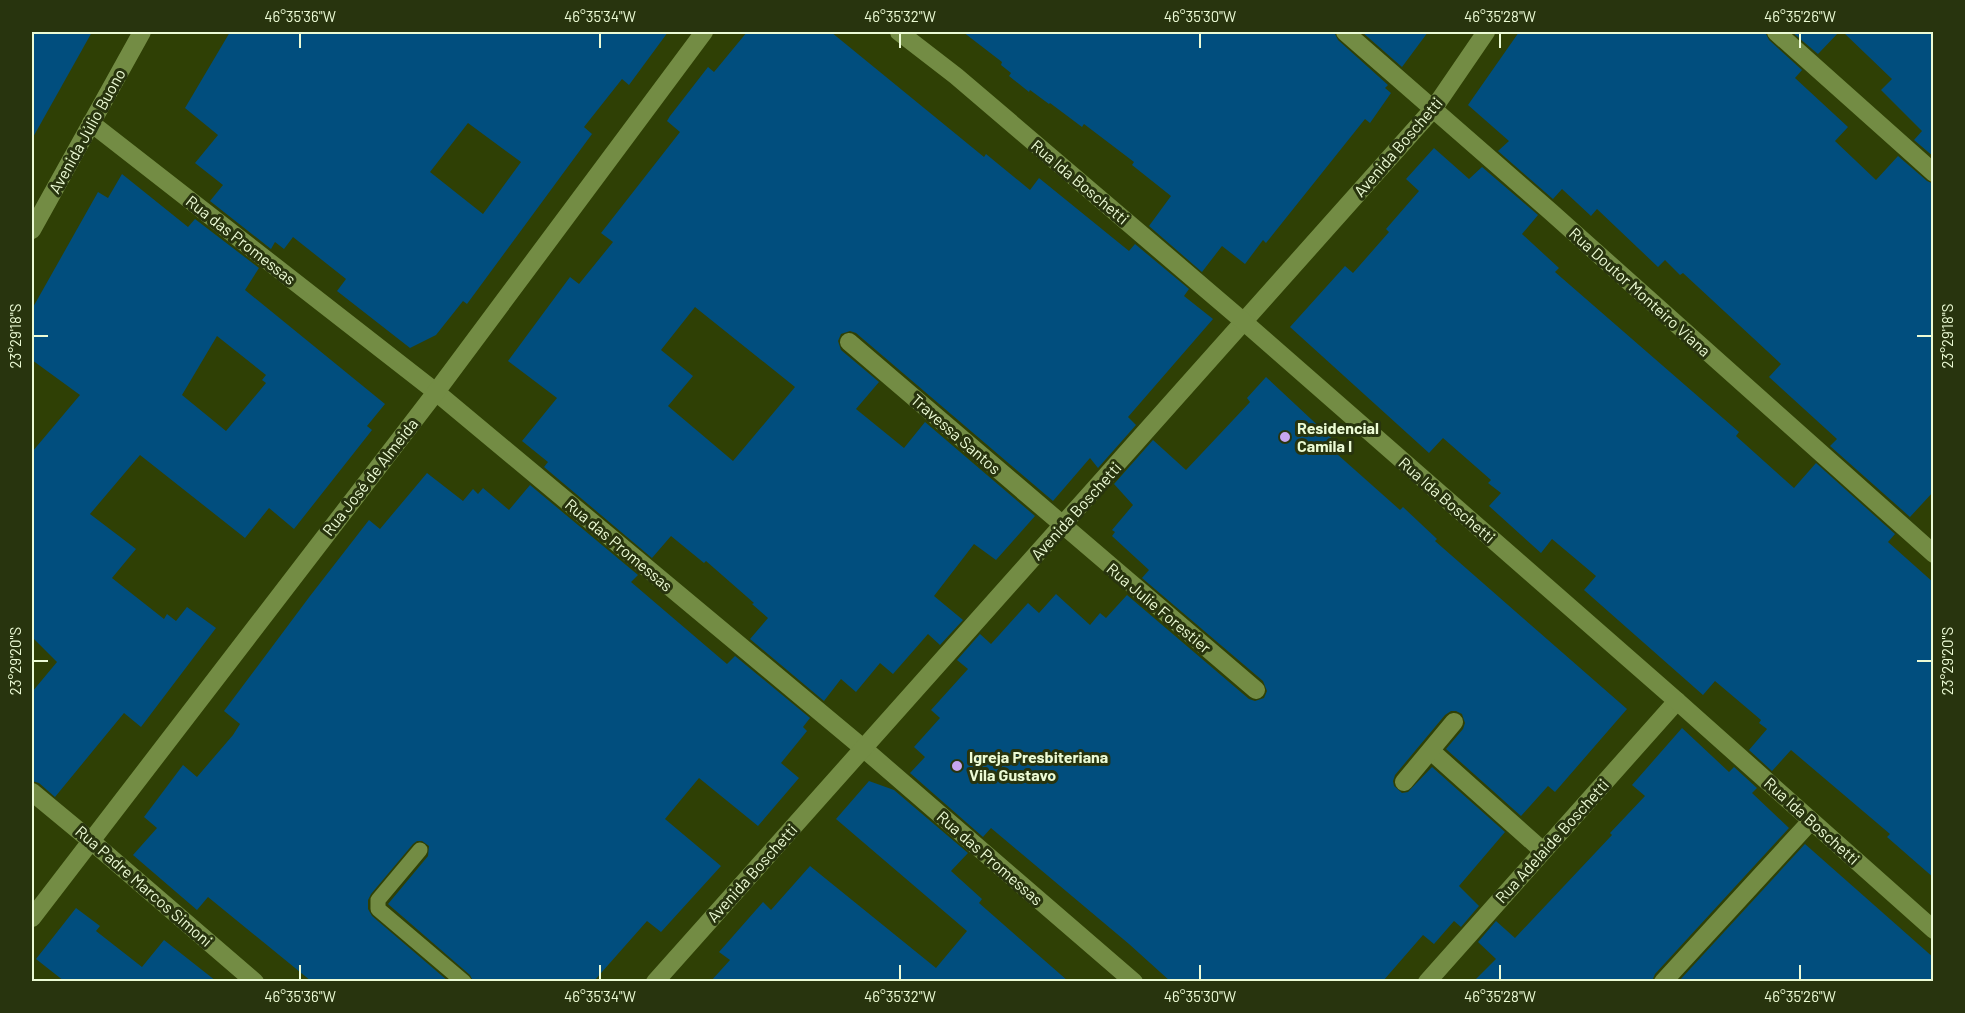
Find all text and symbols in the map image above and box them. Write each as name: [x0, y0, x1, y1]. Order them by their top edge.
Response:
text: 46°35'36"W: [264, 7, 336, 25]
text: 46°35'34"W: [564, 7, 636, 25]
text: 46°35'32"W: [864, 7, 936, 25]
text: 46°35'30"W: [1164, 7, 1236, 25]
text: 46°35'28"W: [1464, 7, 1536, 25]
text: 46°35'26"W: [1764, 7, 1836, 25]
street label: Avenida Júlio Buono: [44, 65, 129, 197]
street label: Avenida Boschetti: [1349, 93, 1446, 200]
street label: Rua Ida Boschetti: [1028, 135, 1133, 228]
street label: Rua das Promessas: [183, 191, 300, 288]
street label: Rua Doutor Monteiro Viana: [1566, 223, 1715, 360]
text: 23°29'18"S: [6, 304, 24, 369]
text: 23°29'18"S: [1938, 304, 1956, 369]
street label: Travessa Santos: [908, 390, 1005, 478]
street label: Rua José de Almeida: [318, 414, 421, 539]
place label: Residencial Camila I: [1297, 418, 1379, 455]
marker: Residencial Camila I: [1278, 430, 1292, 444]
street label: Rua Ida Boschetti: [1395, 453, 1499, 547]
street label: Avenida Boschetti: [1027, 458, 1125, 564]
street label: Rua das Promessas: [562, 494, 677, 595]
street label: Rua Julie Forestier: [1103, 558, 1215, 657]
text: 23°29'20"S: [6, 627, 24, 695]
text: 23°29'20"S: [1938, 627, 1956, 695]
place label: Igreja Presbiteriana Vila Gustavo: [969, 747, 1108, 784]
marker: Igreja Presbiteriana Vila Gustavo: [950, 759, 964, 773]
street label: Rua Ida Boschetti: [1761, 773, 1864, 868]
street label: Rua Adelaide Boschetti: [1491, 775, 1612, 907]
street label: Rua das Promessas: [934, 806, 1047, 909]
street label: Avenida Boschetti: [703, 820, 801, 926]
street label: Rua Padre Marcos Simoni: [72, 821, 217, 950]
text: 46°35'36"W: [264, 987, 336, 1005]
text: 46°35'34"W: [564, 987, 636, 1005]
text: 46°35'32"W: [864, 987, 936, 1005]
text: 46°35'30"W: [1164, 987, 1236, 1005]
text: 46°35'28"W: [1464, 987, 1536, 1005]
text: 46°35'26"W: [1764, 987, 1836, 1005]

